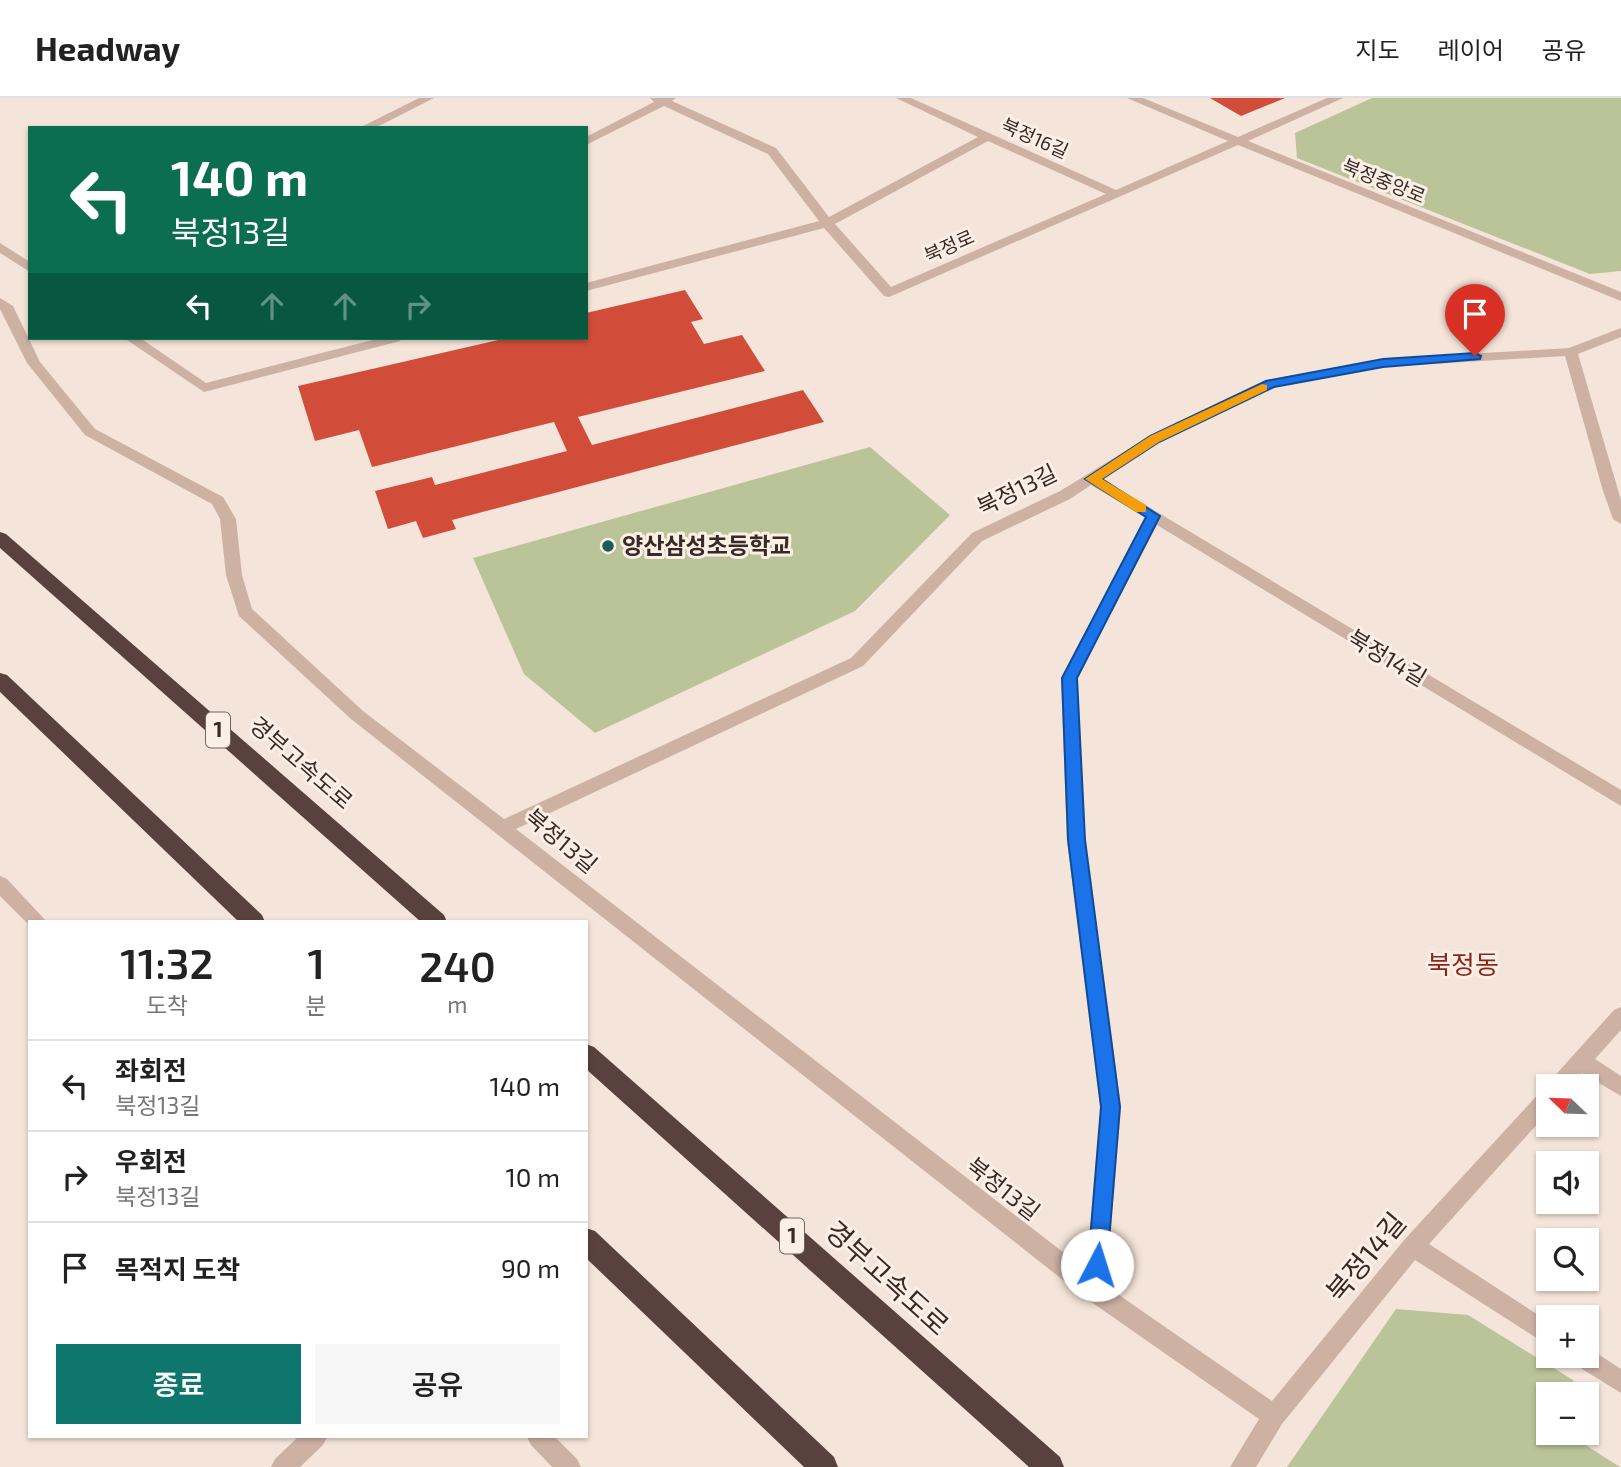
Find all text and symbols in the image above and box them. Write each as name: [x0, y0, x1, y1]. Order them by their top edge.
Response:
text: Headway: [35, 28, 180, 68]
text: 지도: [1355, 35, 1400, 64]
text: 레이어: [1438, 35, 1504, 64]
text: 공유: [1542, 35, 1586, 64]
street label: 북정16길: [998, 113, 1072, 162]
text: 140 m: [171, 147, 308, 206]
icon: left: [56, 154, 147, 245]
street label: 북정중앙로: [1339, 154, 1429, 208]
text: 북정13길: [171, 212, 290, 250]
street label: 북정로: [920, 224, 977, 267]
pin: [1445, 284, 1505, 356]
icon: left: [180, 287, 218, 325]
icon: ahead: [253, 287, 291, 325]
icon: ahead: [326, 287, 364, 325]
icon: right: [399, 287, 437, 325]
icon: arrive: [1456, 295, 1494, 333]
street label: 북정13길: [972, 458, 1061, 520]
place label: 양산삼성초등학교: [622, 531, 791, 559]
marker: 양산삼성초등학교: [600, 538, 616, 554]
street label: 북정14길: [1343, 623, 1432, 691]
street label: 경부고속도로: [245, 710, 359, 814]
road number: 1: [206, 712, 230, 748]
street label: 북정13길: [520, 802, 603, 878]
text: 11:32: [120, 937, 213, 987]
text: 1: [308, 937, 325, 987]
text: 240: [419, 940, 496, 990]
district label: 북정동: [1427, 948, 1499, 979]
text: m: [447, 990, 468, 1018]
text: 도착: [146, 991, 188, 1019]
text: 분: [306, 991, 327, 1019]
text: 좌회전: [115, 1054, 187, 1085]
icon: left: [56, 1067, 94, 1105]
text: 140 m: [489, 1070, 560, 1101]
north arrow: [1536, 1074, 1600, 1138]
map controls: [1536, 1074, 1599, 1445]
text: 북정13길: [115, 1091, 200, 1119]
text: 우회전: [115, 1145, 187, 1176]
street label: 북정13길: [961, 1151, 1046, 1226]
button: sound: [1536, 1151, 1599, 1214]
icon: right: [56, 1158, 94, 1196]
text: 10 m: [505, 1161, 560, 1192]
text: 북정13길: [115, 1182, 200, 1210]
street label: 북정14길: [1318, 1205, 1412, 1308]
street label: 경부고속도로: [819, 1213, 956, 1342]
road number: 1: [780, 1218, 804, 1254]
position arrow: [1060, 1228, 1134, 1302]
button: search: [1536, 1228, 1599, 1291]
icon: arrive: [56, 1249, 94, 1287]
text: 90 m: [501, 1252, 560, 1283]
text: 목적지 도착: [115, 1253, 240, 1284]
button: +: [1536, 1305, 1599, 1368]
button: 종료: [56, 1344, 301, 1424]
button: 공유: [315, 1344, 560, 1424]
button: −: [1536, 1382, 1599, 1445]

